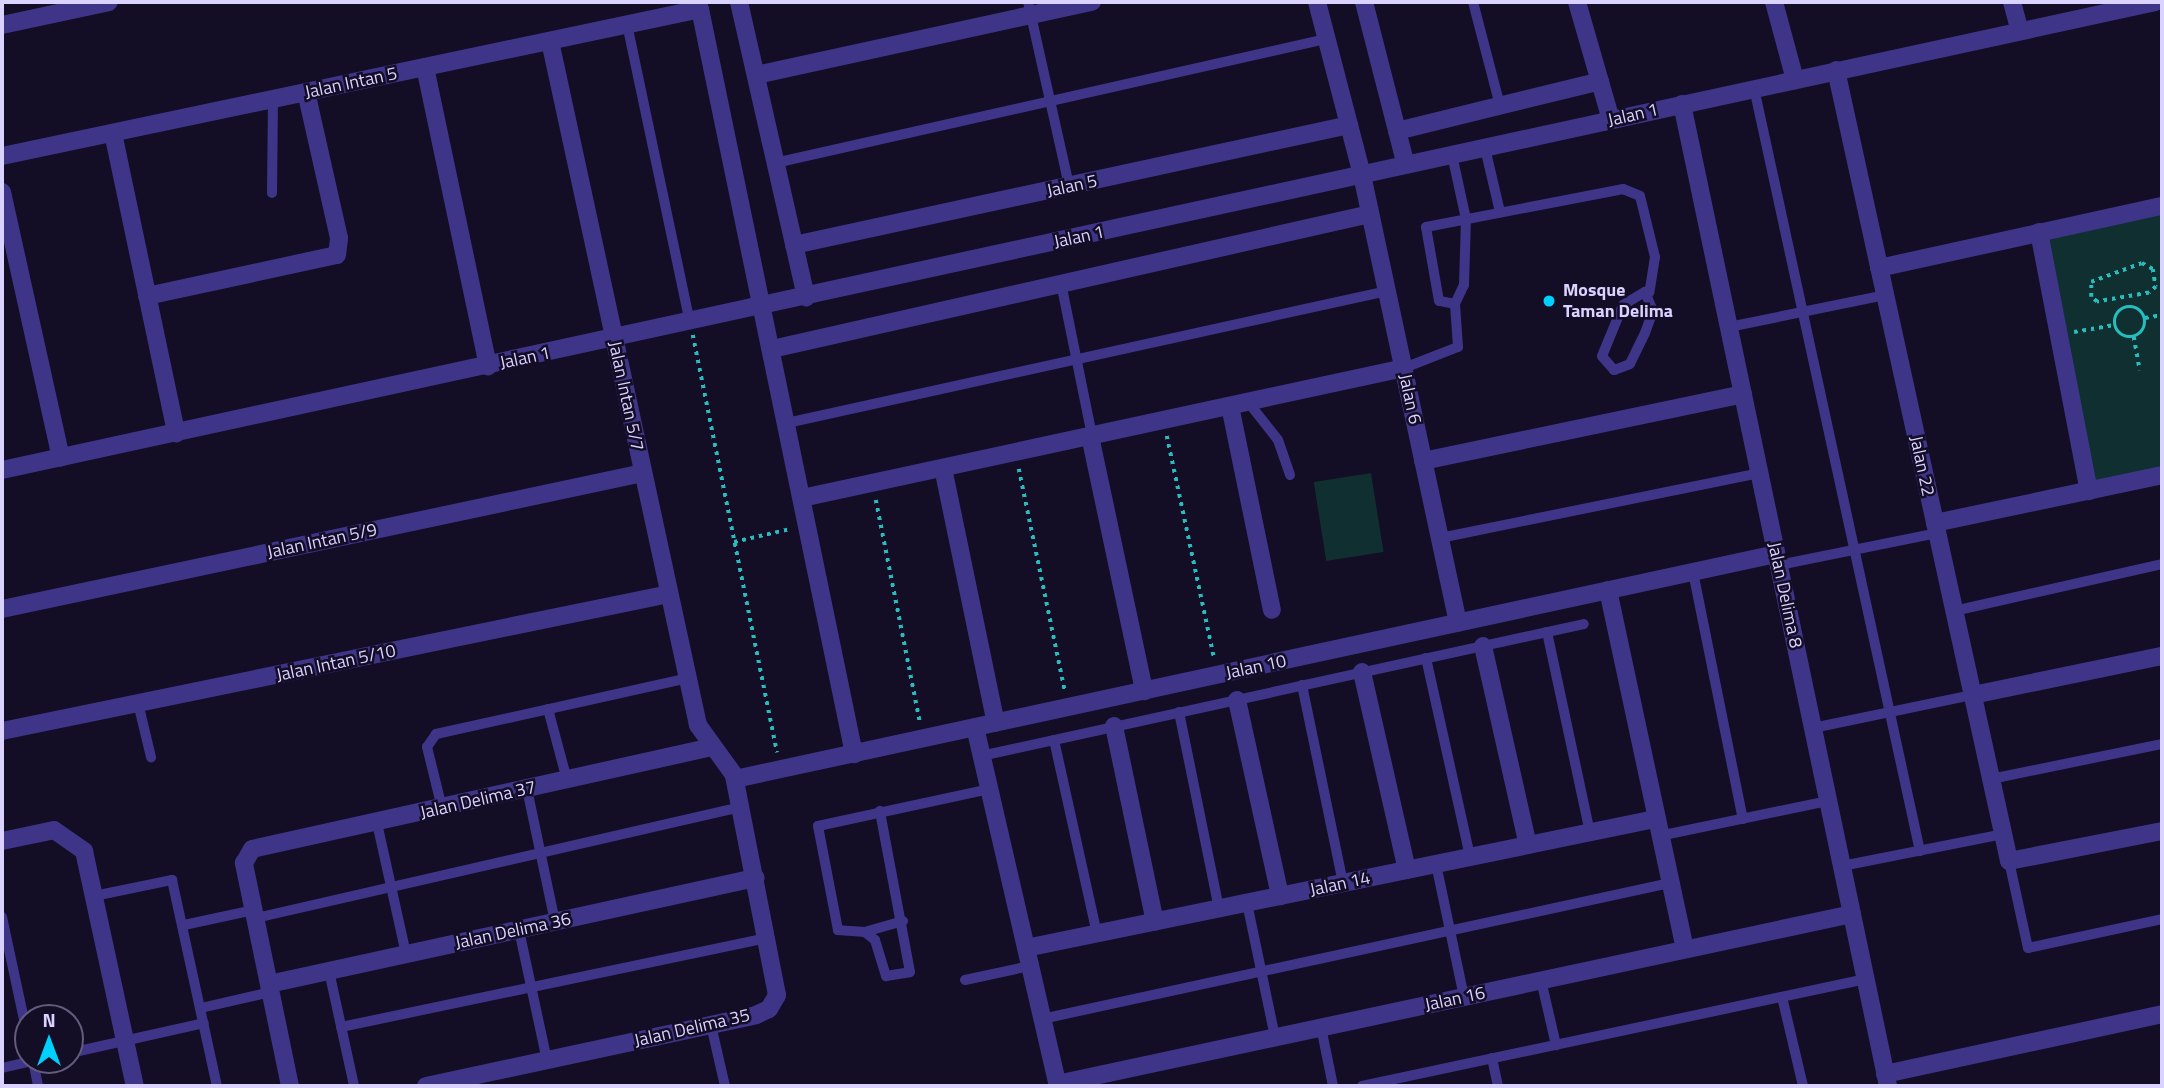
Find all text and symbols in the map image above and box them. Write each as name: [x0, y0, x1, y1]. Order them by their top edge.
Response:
street label: Jalan Intan 5: [303, 63, 399, 103]
street label: Jalan 1: [1606, 99, 1660, 131]
street label: Jalan 5: [1045, 170, 1099, 202]
street label: Jalan 1: [1052, 221, 1106, 253]
place label: Mosque Taman Delima: [1563, 280, 1673, 322]
marker: Mosque Taman Delima: [1541, 293, 1557, 309]
street label: Jalan Intan 5/7: [604, 339, 648, 453]
street label: Jalan 1: [498, 342, 552, 374]
street label: Jalan 6: [1394, 372, 1426, 426]
street label: Jalan 22: [1905, 434, 1939, 498]
street label: Jalan Intan 5/9: [265, 519, 379, 563]
street label: Jalan Delima 8: [1763, 540, 1807, 650]
street label: Jalan Intan 5/10: [274, 640, 398, 686]
street label: Jalan 10: [1224, 650, 1288, 684]
street label: Jalan Delima 37: [418, 776, 538, 824]
street label: Jalan 14: [1308, 867, 1372, 901]
street label: Jalan Delima 36: [453, 908, 573, 954]
street label: Jalan 16: [1423, 982, 1487, 1016]
north arrow: [14, 1004, 84, 1074]
street label: Jalan Delima 35: [632, 1004, 752, 1052]
text: N: [42, 1005, 56, 1034]

